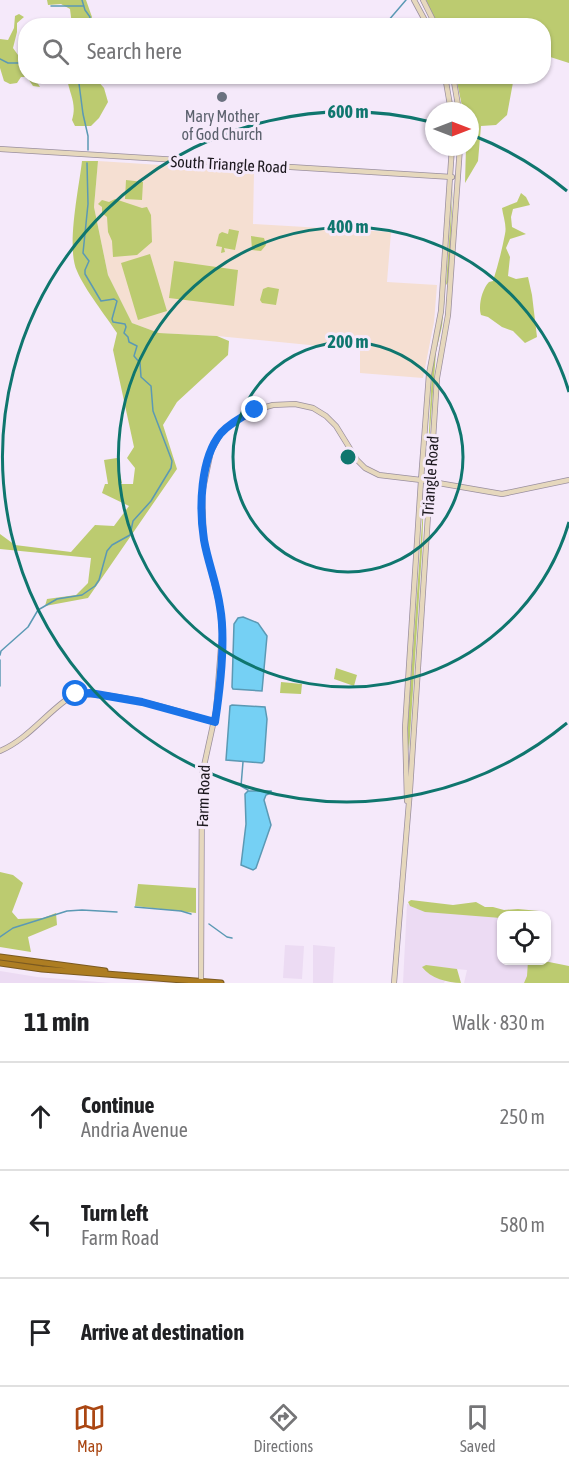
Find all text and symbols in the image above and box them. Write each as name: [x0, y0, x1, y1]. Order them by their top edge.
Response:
search box: [18, 18, 551, 84]
icon: search: [39, 35, 72, 68]
text: Search here: [87, 38, 182, 64]
marker: Mary Mother of God Church: [215, 90, 229, 104]
text: 600 m: [328, 101, 368, 122]
north arrow: [425, 102, 479, 156]
place label: Mary Mother of God Church: [182, 107, 263, 143]
street label: South Triangle Road: [170, 152, 288, 177]
text: 400 m: [327, 216, 368, 237]
text: 200 m: [328, 331, 368, 352]
route end: [241, 396, 267, 422]
street label: Triangle Road: [418, 435, 443, 517]
centre of rings: [338, 447, 358, 467]
route start: [62, 680, 88, 706]
street label: Farm Road: [193, 764, 213, 828]
map controls: [497, 911, 551, 965]
button: locate: [497, 911, 551, 965]
text: 11 min: [24, 1007, 89, 1037]
text: Walk · 830 m: [453, 1011, 545, 1034]
text: Continue: [81, 1092, 155, 1118]
icon: ahead: [24, 1100, 57, 1133]
text: 250 m: [500, 1105, 545, 1128]
text: Andria Avenue: [81, 1118, 188, 1141]
text: Turn left: [81, 1200, 148, 1226]
icon: left: [24, 1208, 57, 1241]
text: 580 m: [500, 1213, 545, 1236]
text: Farm Road: [81, 1226, 159, 1249]
icon: arrive: [24, 1316, 57, 1349]
text: Arrive at destination: [81, 1319, 244, 1345]
tab: Map: [73, 1401, 106, 1455]
tab: Directions: [253, 1401, 313, 1455]
tab: Saved: [460, 1401, 495, 1455]

